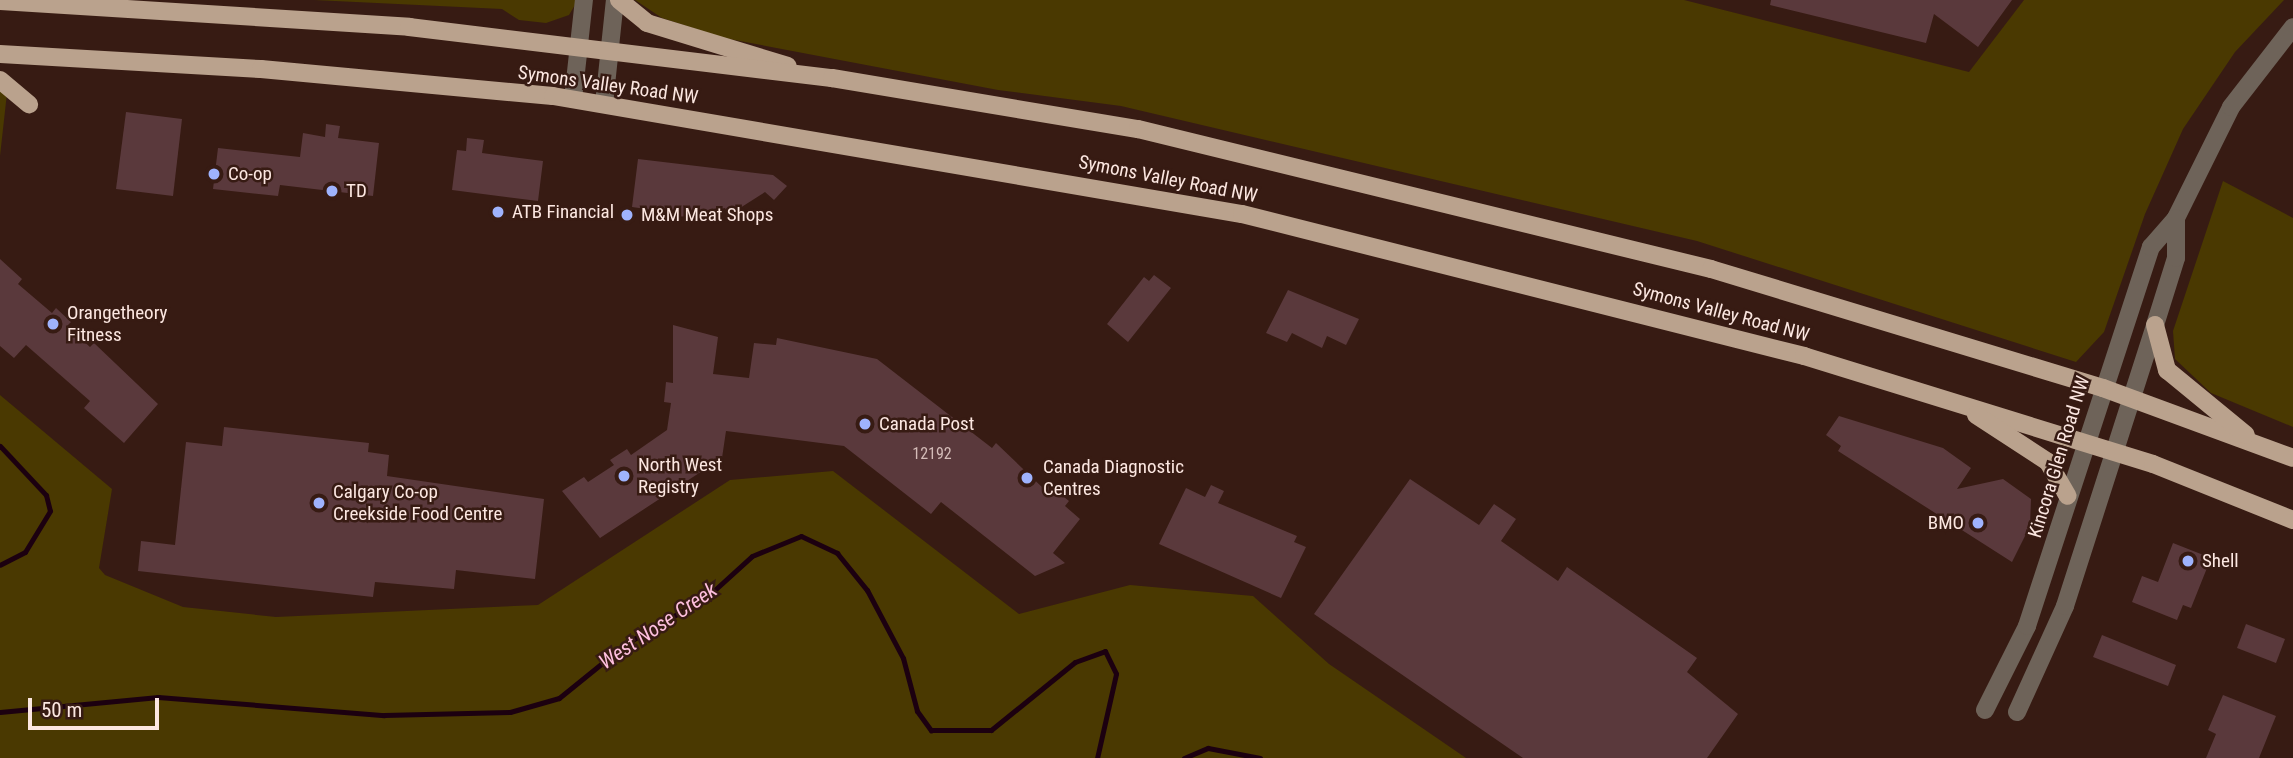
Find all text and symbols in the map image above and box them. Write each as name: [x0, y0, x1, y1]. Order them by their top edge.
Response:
street label: Symons Valley Road NW: [516, 61, 700, 109]
street label: Symons Valley Road NW: [1077, 150, 1259, 208]
place label: Co-op: [228, 163, 272, 185]
marker: Co-op: [206, 166, 222, 182]
place label: TD: [346, 180, 367, 202]
marker: TD: [324, 183, 340, 199]
place label: ATB Financial: [512, 201, 614, 223]
marker: ATB Financial: [490, 204, 506, 220]
place label: M&M Meat Shops: [641, 204, 773, 226]
marker: M&M Meat Shops: [619, 207, 635, 223]
street label: Symons Valley Road NW: [1630, 277, 1812, 347]
place label: Orangetheory Fitness: [67, 302, 168, 346]
marker: Orangetheory Fitness: [45, 316, 61, 332]
street label: Kincora Glen Road NW: [2024, 373, 2094, 541]
place label: Canada Post: [879, 413, 974, 435]
marker: Canada Post: [857, 416, 873, 432]
house number: 12192: [912, 444, 952, 464]
place label: North West Registry: [638, 454, 722, 498]
place label: Canada Diagnostic Centres: [1043, 456, 1184, 500]
marker: North West Registry: [616, 468, 632, 484]
marker: Canada Diagnostic Centres: [1017, 468, 1037, 488]
place label: Calgary Co-op Creekside Food Centre: [333, 481, 502, 525]
marker: Calgary Co-op Creekside Food Centre: [311, 495, 327, 511]
place label: BMO: [1928, 512, 1964, 534]
marker: BMO: [1970, 515, 1986, 531]
place label: Shell: [2202, 550, 2239, 572]
marker: Shell: [2180, 553, 2196, 569]
water label: West Nose Creek: [594, 577, 722, 675]
scale bar: [32, 684, 163, 728]
text: 50 m: [41, 698, 82, 722]

